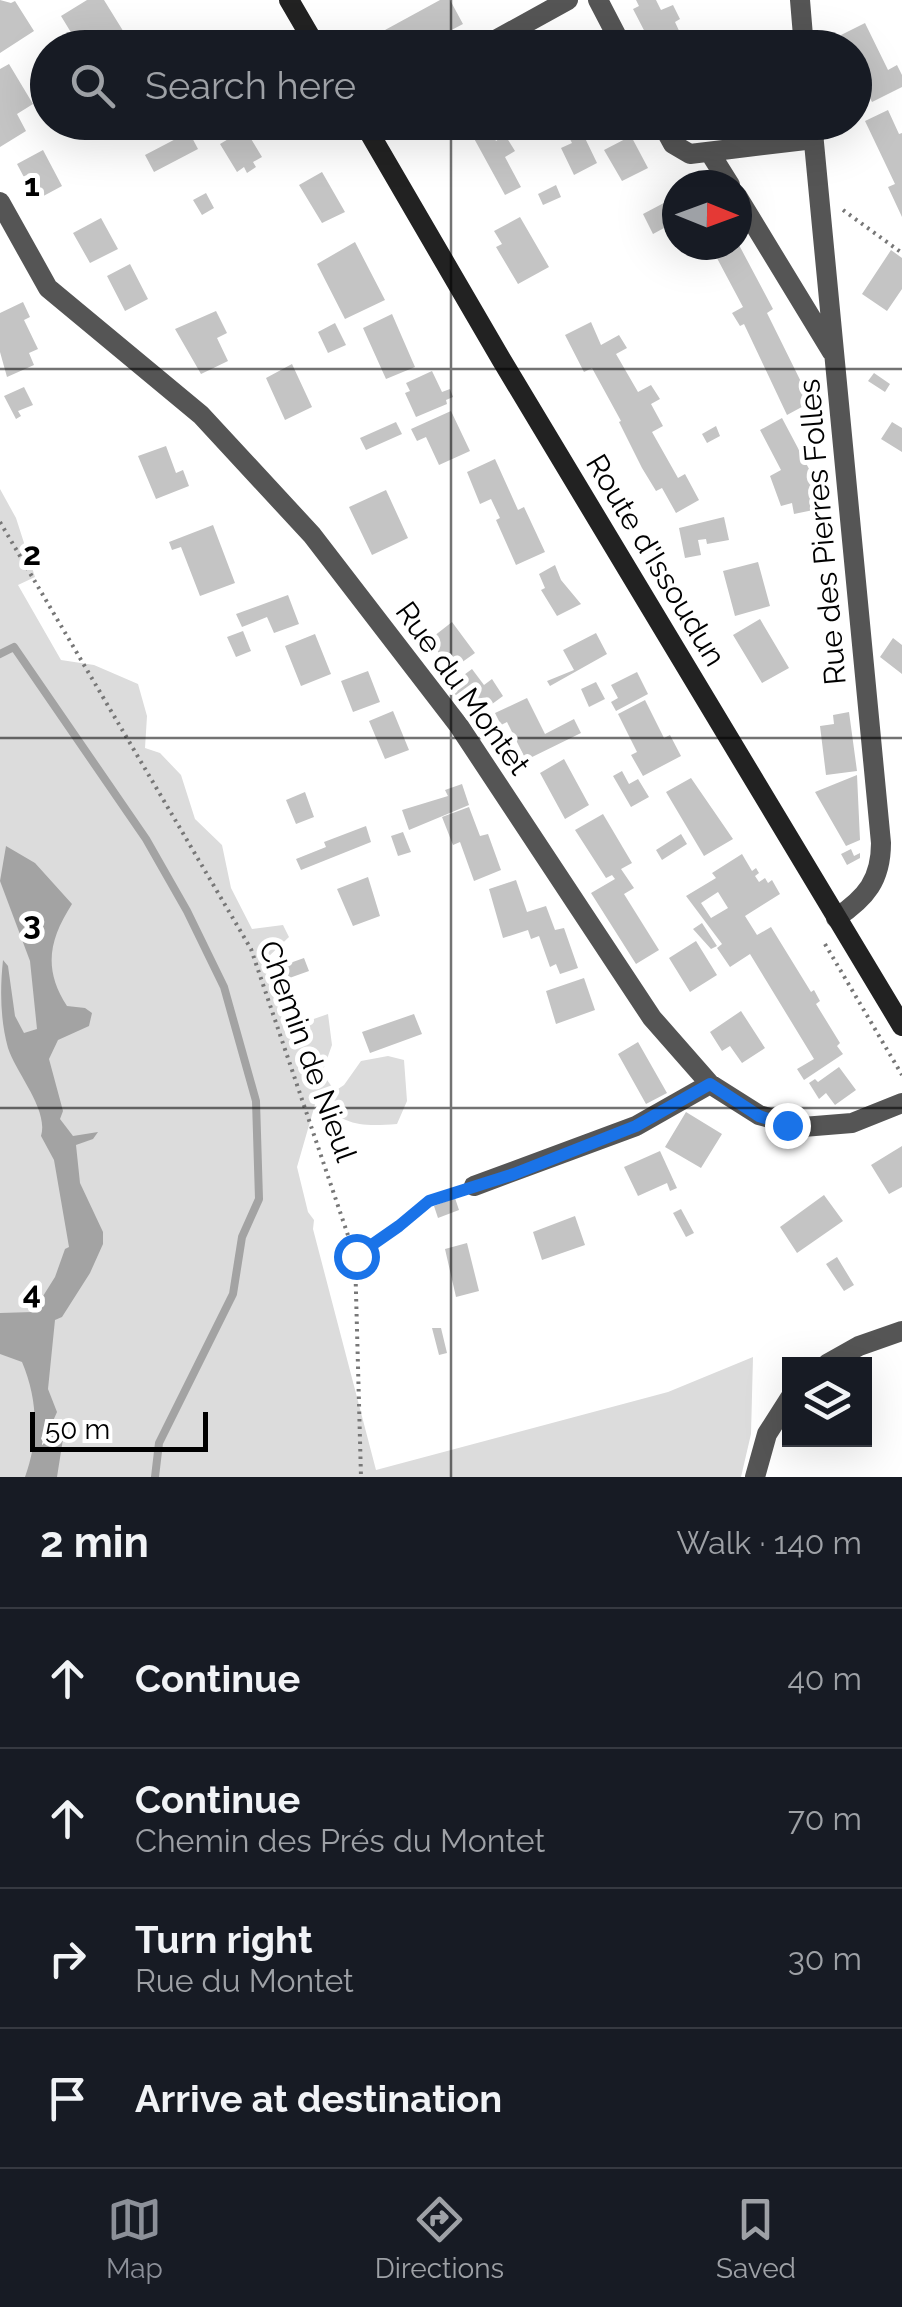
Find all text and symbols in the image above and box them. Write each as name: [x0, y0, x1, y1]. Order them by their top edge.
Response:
search box: [30, 30, 872, 140]
icon: search: [65, 58, 120, 113]
text: Search here: [145, 63, 356, 108]
text: 1: [24, 166, 40, 203]
north arrow: [662, 170, 752, 260]
street label: Rue des Pierres Folles: [791, 378, 853, 686]
street label: Route d'Issoudun: [579, 448, 733, 672]
text: 2: [23, 535, 41, 572]
street label: Rue du Montet: [389, 595, 537, 781]
text: 3: [23, 904, 41, 941]
street label: Chemin de Nieul: [252, 936, 364, 1167]
route end: [765, 1103, 811, 1149]
route start: [334, 1234, 380, 1280]
text: 4: [23, 1274, 41, 1311]
map controls: [782, 1357, 872, 1447]
button: layers: [782, 1357, 872, 1447]
scale bar: [30, 1407, 208, 1452]
text: 50 m: [45, 1413, 110, 1446]
text: 2 min: [40, 1518, 149, 1567]
text: Walk · 140 m: [676, 1524, 862, 1561]
icon: ahead: [40, 1651, 95, 1706]
text: Continue: [135, 1656, 300, 1701]
text: 40 m: [787, 1660, 862, 1697]
text: Continue: [135, 1777, 300, 1822]
icon: ahead: [40, 1791, 95, 1846]
text: 70 m: [788, 1800, 862, 1837]
text: Chemin des Prés du Montet: [135, 1822, 545, 1859]
text: Turn right: [135, 1917, 312, 1962]
icon: right: [40, 1931, 95, 1986]
text: 30 m: [788, 1940, 862, 1977]
text: Rue du Montet: [135, 1962, 354, 1999]
icon: arrive: [40, 2071, 95, 2126]
text: Arrive at destination: [135, 2076, 502, 2121]
tab: Map: [106, 2192, 163, 2285]
tab: Directions: [375, 2192, 504, 2285]
tab: Saved: [716, 2192, 796, 2285]

